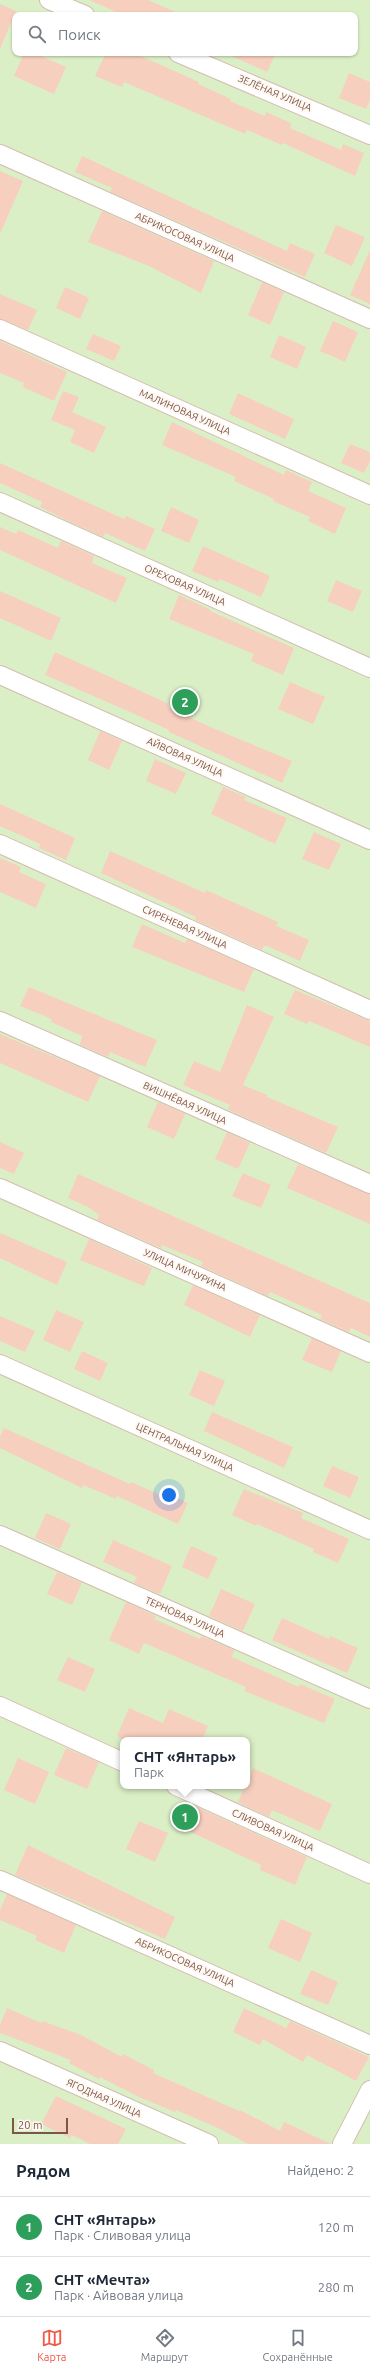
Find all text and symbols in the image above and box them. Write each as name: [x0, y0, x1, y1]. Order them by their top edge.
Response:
search box: [12, 12, 358, 56]
icon: search: [26, 23, 48, 45]
text: Поиск: [58, 26, 101, 43]
street label: ЗЕЛЁНАЯ УЛИЦА: [237, 73, 314, 114]
street label: АБРИКОСОВАЯ УЛИЦА: [134, 210, 237, 264]
street label: МАЛИНОВАЯ УЛИЦА: [138, 387, 233, 437]
street label: ОРЕХОВАЯ УЛИЦА: [143, 562, 228, 608]
pin: 2: [172, 687, 198, 717]
street label: АЙВОВАЯ УЛИЦА: [145, 735, 225, 779]
street label: СИРЕНЕВАЯ УЛИЦА: [141, 903, 230, 951]
street label: ВИШНЁВАЯ УЛИЦА: [142, 1080, 229, 1127]
street label: УЛИЦА МИЧУРИНА: [142, 1247, 229, 1293]
street label: ЦЕНТРАЛЬНАЯ УЛИЦА: [135, 1421, 236, 1474]
your location: [159, 1485, 179, 1505]
street label: ТЕРНОВАЯ УЛИЦА: [143, 1594, 227, 1640]
popup: [120, 1737, 250, 1789]
text: СНТ «Янтарь»: [134, 1748, 236, 1765]
text: Парк: [134, 1765, 164, 1779]
pin: 1: [172, 1802, 198, 1832]
street label: СЛИВОВАЯ УЛИЦА: [230, 1807, 316, 1853]
street label: АБРИКОСОВАЯ УЛИЦА: [134, 1935, 237, 1989]
street label: ЯГОДНАЯ УЛИЦА: [65, 2077, 144, 2120]
scale bar: [12, 2116, 68, 2135]
text: 20 m: [18, 2119, 42, 2131]
text: Рядом: [16, 2161, 71, 2180]
text: Найдено: 2: [287, 2163, 354, 2177]
text: СНТ «Янтарь»: [54, 2211, 156, 2228]
text: 1: [25, 2220, 33, 2234]
text: 120 m: [318, 2220, 354, 2234]
text: Парк · Сливовая улица: [54, 2228, 191, 2242]
text: СНТ «Мечта»: [54, 2271, 150, 2288]
text: 2: [25, 2280, 33, 2294]
text: 280 m: [318, 2280, 354, 2294]
text: Парк · Айвовая улица: [54, 2288, 183, 2302]
tab: Карта: [37, 2327, 66, 2363]
tab: Маршрут: [141, 2327, 188, 2363]
tab: Сохранённые: [263, 2327, 333, 2363]

